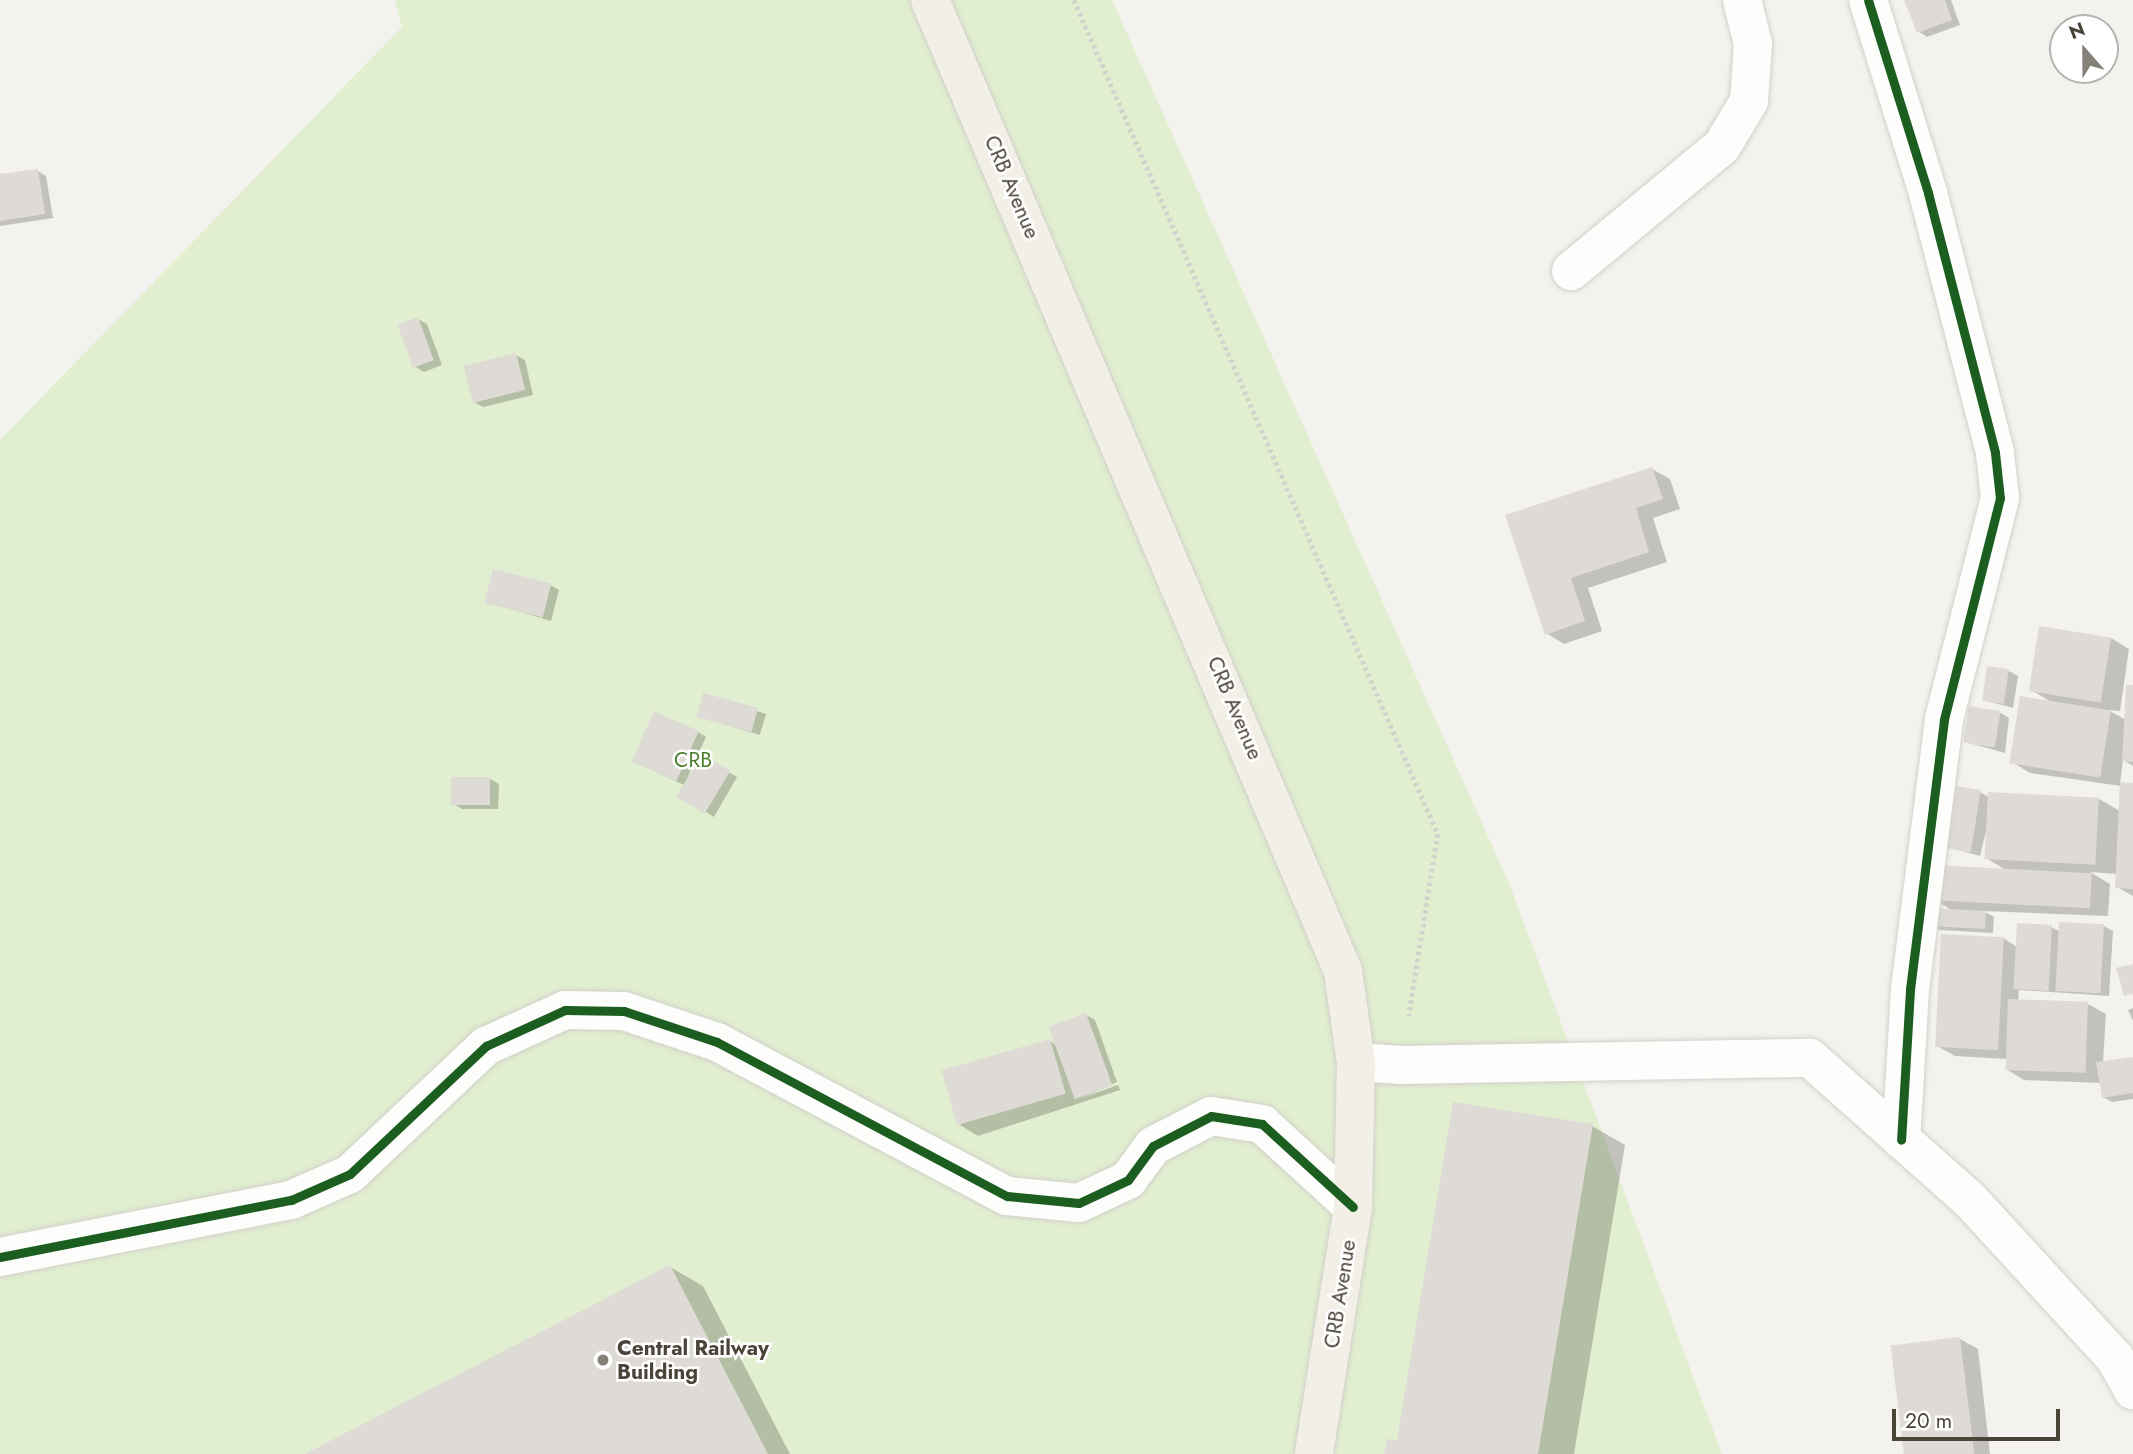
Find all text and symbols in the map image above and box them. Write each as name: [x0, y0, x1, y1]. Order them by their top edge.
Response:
north arrow: [2049, 14, 2119, 84]
text: N: [2065, 15, 2089, 46]
street label: CRB Avenue: [979, 132, 1045, 242]
street label: CRB Avenue: [1202, 653, 1268, 763]
park label: CRB: [674, 747, 712, 773]
street label: CRB Avenue: [1319, 1238, 1361, 1350]
place label: Central Railway Building: [617, 1335, 769, 1385]
marker: Central Railway Building: [595, 1352, 611, 1368]
scale bar: [1895, 1394, 2063, 1438]
text: 20 m: [1905, 1406, 1952, 1436]

